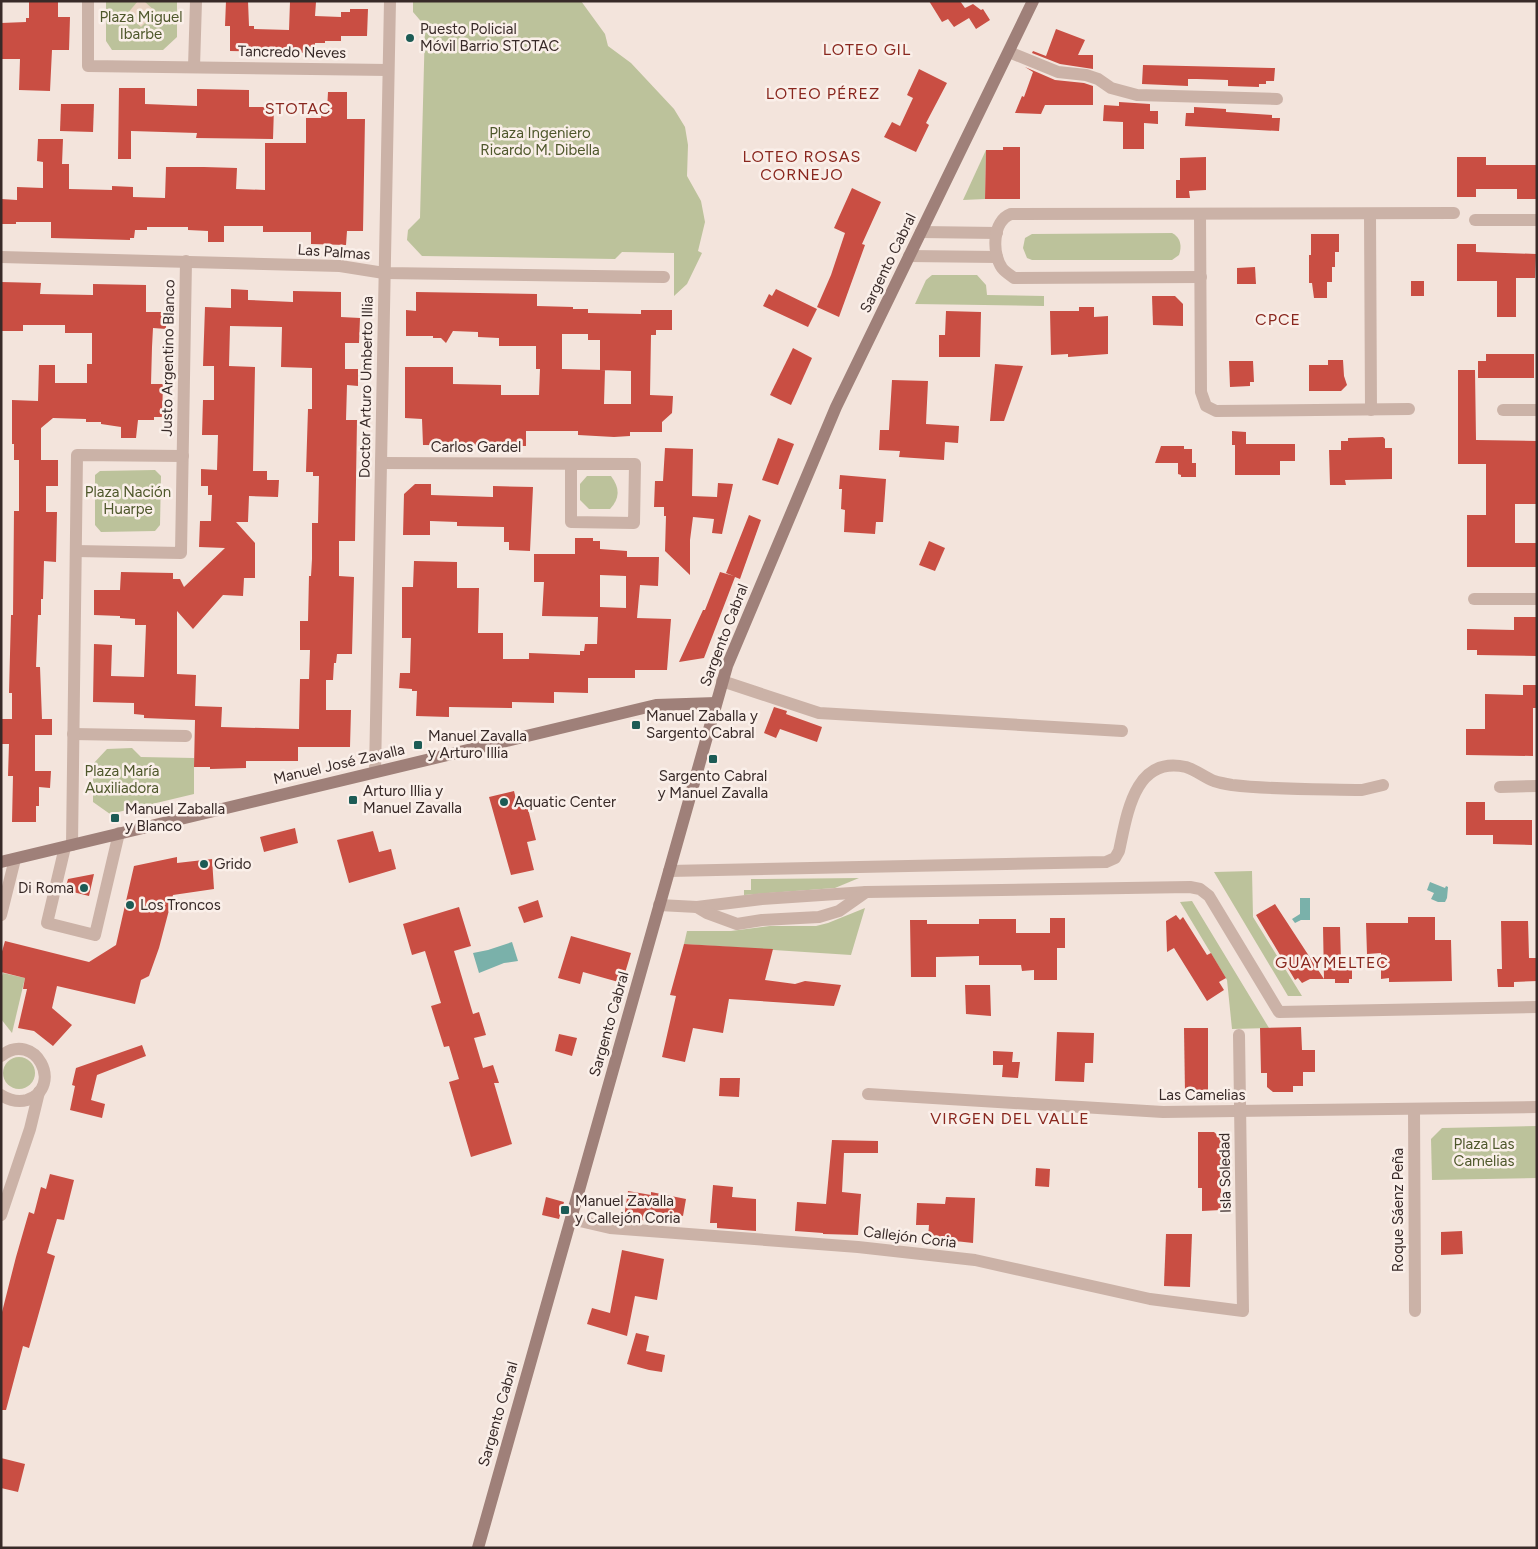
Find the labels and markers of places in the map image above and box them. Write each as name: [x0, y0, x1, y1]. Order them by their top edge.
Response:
place label: Puesto Policial Móvil Barrio STOTAC: [420, 20, 559, 55]
marker: Puesto Policial Móvil Barrio STOTAC: [404, 32, 416, 44]
place label: Manuel Zaballa y Sargento Cabral: [646, 707, 758, 742]
marker: Manuel Zaballa y Sargento Cabral: [630, 719, 642, 731]
place label: Manuel Zavalla y Arturo Illia: [428, 727, 527, 762]
marker: Manuel Zavalla y Arturo Illia: [412, 739, 424, 751]
marker: Sargento Cabral y Manuel Zavalla: [707, 753, 719, 765]
place label: Sargento Cabral y Manuel Zavalla: [658, 767, 768, 802]
place label: Arturo Illia y Manuel Zavalla: [363, 782, 462, 817]
place label: Aquatic Center: [514, 793, 616, 811]
marker: Arturo Illia y Manuel Zavalla: [347, 794, 359, 806]
marker: Aquatic Center: [498, 796, 510, 808]
place label: Manuel Zaballa y Blanco: [125, 800, 225, 835]
marker: Manuel Zaballa y Blanco: [109, 812, 121, 824]
place label: Grido: [214, 855, 252, 873]
marker: Grido: [198, 858, 210, 870]
place label: Di Roma: [18, 879, 74, 897]
marker: Di Roma: [78, 882, 90, 894]
place label: Los Troncos: [140, 896, 221, 914]
marker: Los Troncos: [124, 899, 136, 911]
place label: Manuel Zavalla y Callejón Coria: [575, 1192, 680, 1227]
marker: Manuel Zavalla y Callejón Coria: [559, 1204, 571, 1216]

